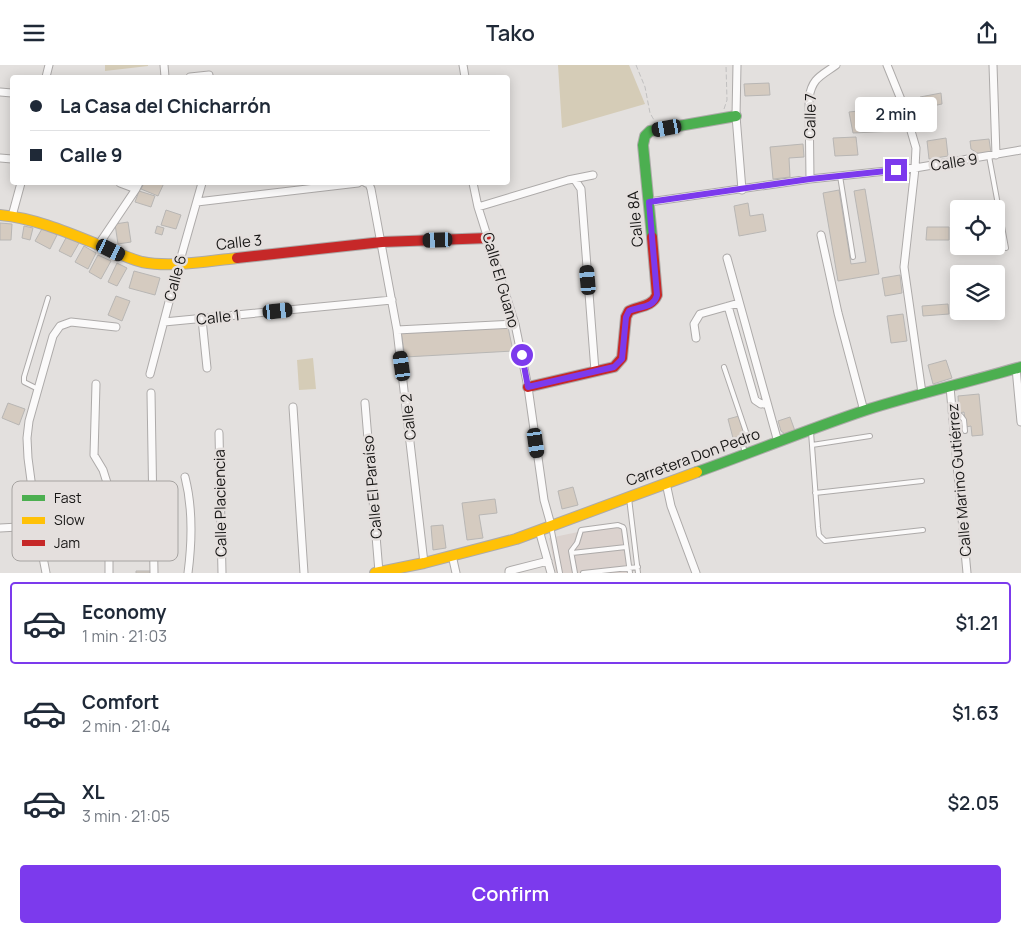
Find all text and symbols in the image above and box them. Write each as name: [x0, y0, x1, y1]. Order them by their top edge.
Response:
text: Tako: [486, 18, 535, 48]
icon: menu: [20, 19, 48, 47]
icon: share: [973, 19, 1001, 47]
text: La Casa del Chicharrón: [60, 93, 271, 119]
street label: Calle 7: [799, 93, 821, 139]
callout: 2 min: [855, 97, 937, 133]
text: 2 min: [876, 103, 916, 125]
car: [650, 118, 683, 138]
text: Calle 9: [60, 142, 123, 168]
street label: Calle 9: [929, 148, 979, 176]
route end: [885, 159, 907, 181]
street label: Calle 8A: [622, 190, 648, 248]
map controls: [950, 200, 1005, 320]
button: locate: [950, 200, 1005, 255]
street label: Calle 3: [215, 229, 263, 255]
street label: Calle El Guano: [477, 230, 525, 330]
car: [422, 232, 453, 248]
car: [94, 237, 127, 263]
street label: Calle 6: [159, 253, 191, 303]
car: [579, 264, 596, 296]
button: layers: [950, 265, 1005, 320]
car: [262, 302, 293, 320]
street label: Calle 1: [195, 304, 241, 330]
route start: [511, 344, 533, 366]
car: [392, 350, 411, 382]
street label: Calle 2: [395, 393, 421, 441]
street label: Calle Marino Gutiérrez: [942, 403, 976, 557]
street label: Carretera Don Pedro: [623, 423, 763, 491]
car: [526, 427, 545, 459]
street label: Calle El Paraíso: [357, 434, 387, 540]
street label: Calle Placiencia: [209, 449, 231, 557]
legend: [12, 481, 178, 561]
text: Fast: [54, 488, 82, 507]
text: Slow: [54, 510, 85, 529]
text: Jam: [54, 533, 80, 552]
text: Economy: [82, 599, 166, 625]
icon: car: [22, 601, 67, 646]
text: $1.21: [955, 610, 999, 636]
text: 1 min · 21:03: [82, 625, 167, 647]
text: Comfort: [82, 689, 159, 715]
icon: car: [22, 691, 67, 736]
text: $1.63: [952, 700, 999, 726]
text: 2 min · 21:04: [82, 715, 171, 737]
text: XL: [82, 779, 105, 805]
icon: car: [22, 781, 67, 826]
text: $2.05: [947, 790, 999, 816]
text: 3 min · 21:05: [82, 805, 170, 827]
button: Confirm: [20, 865, 1001, 923]

